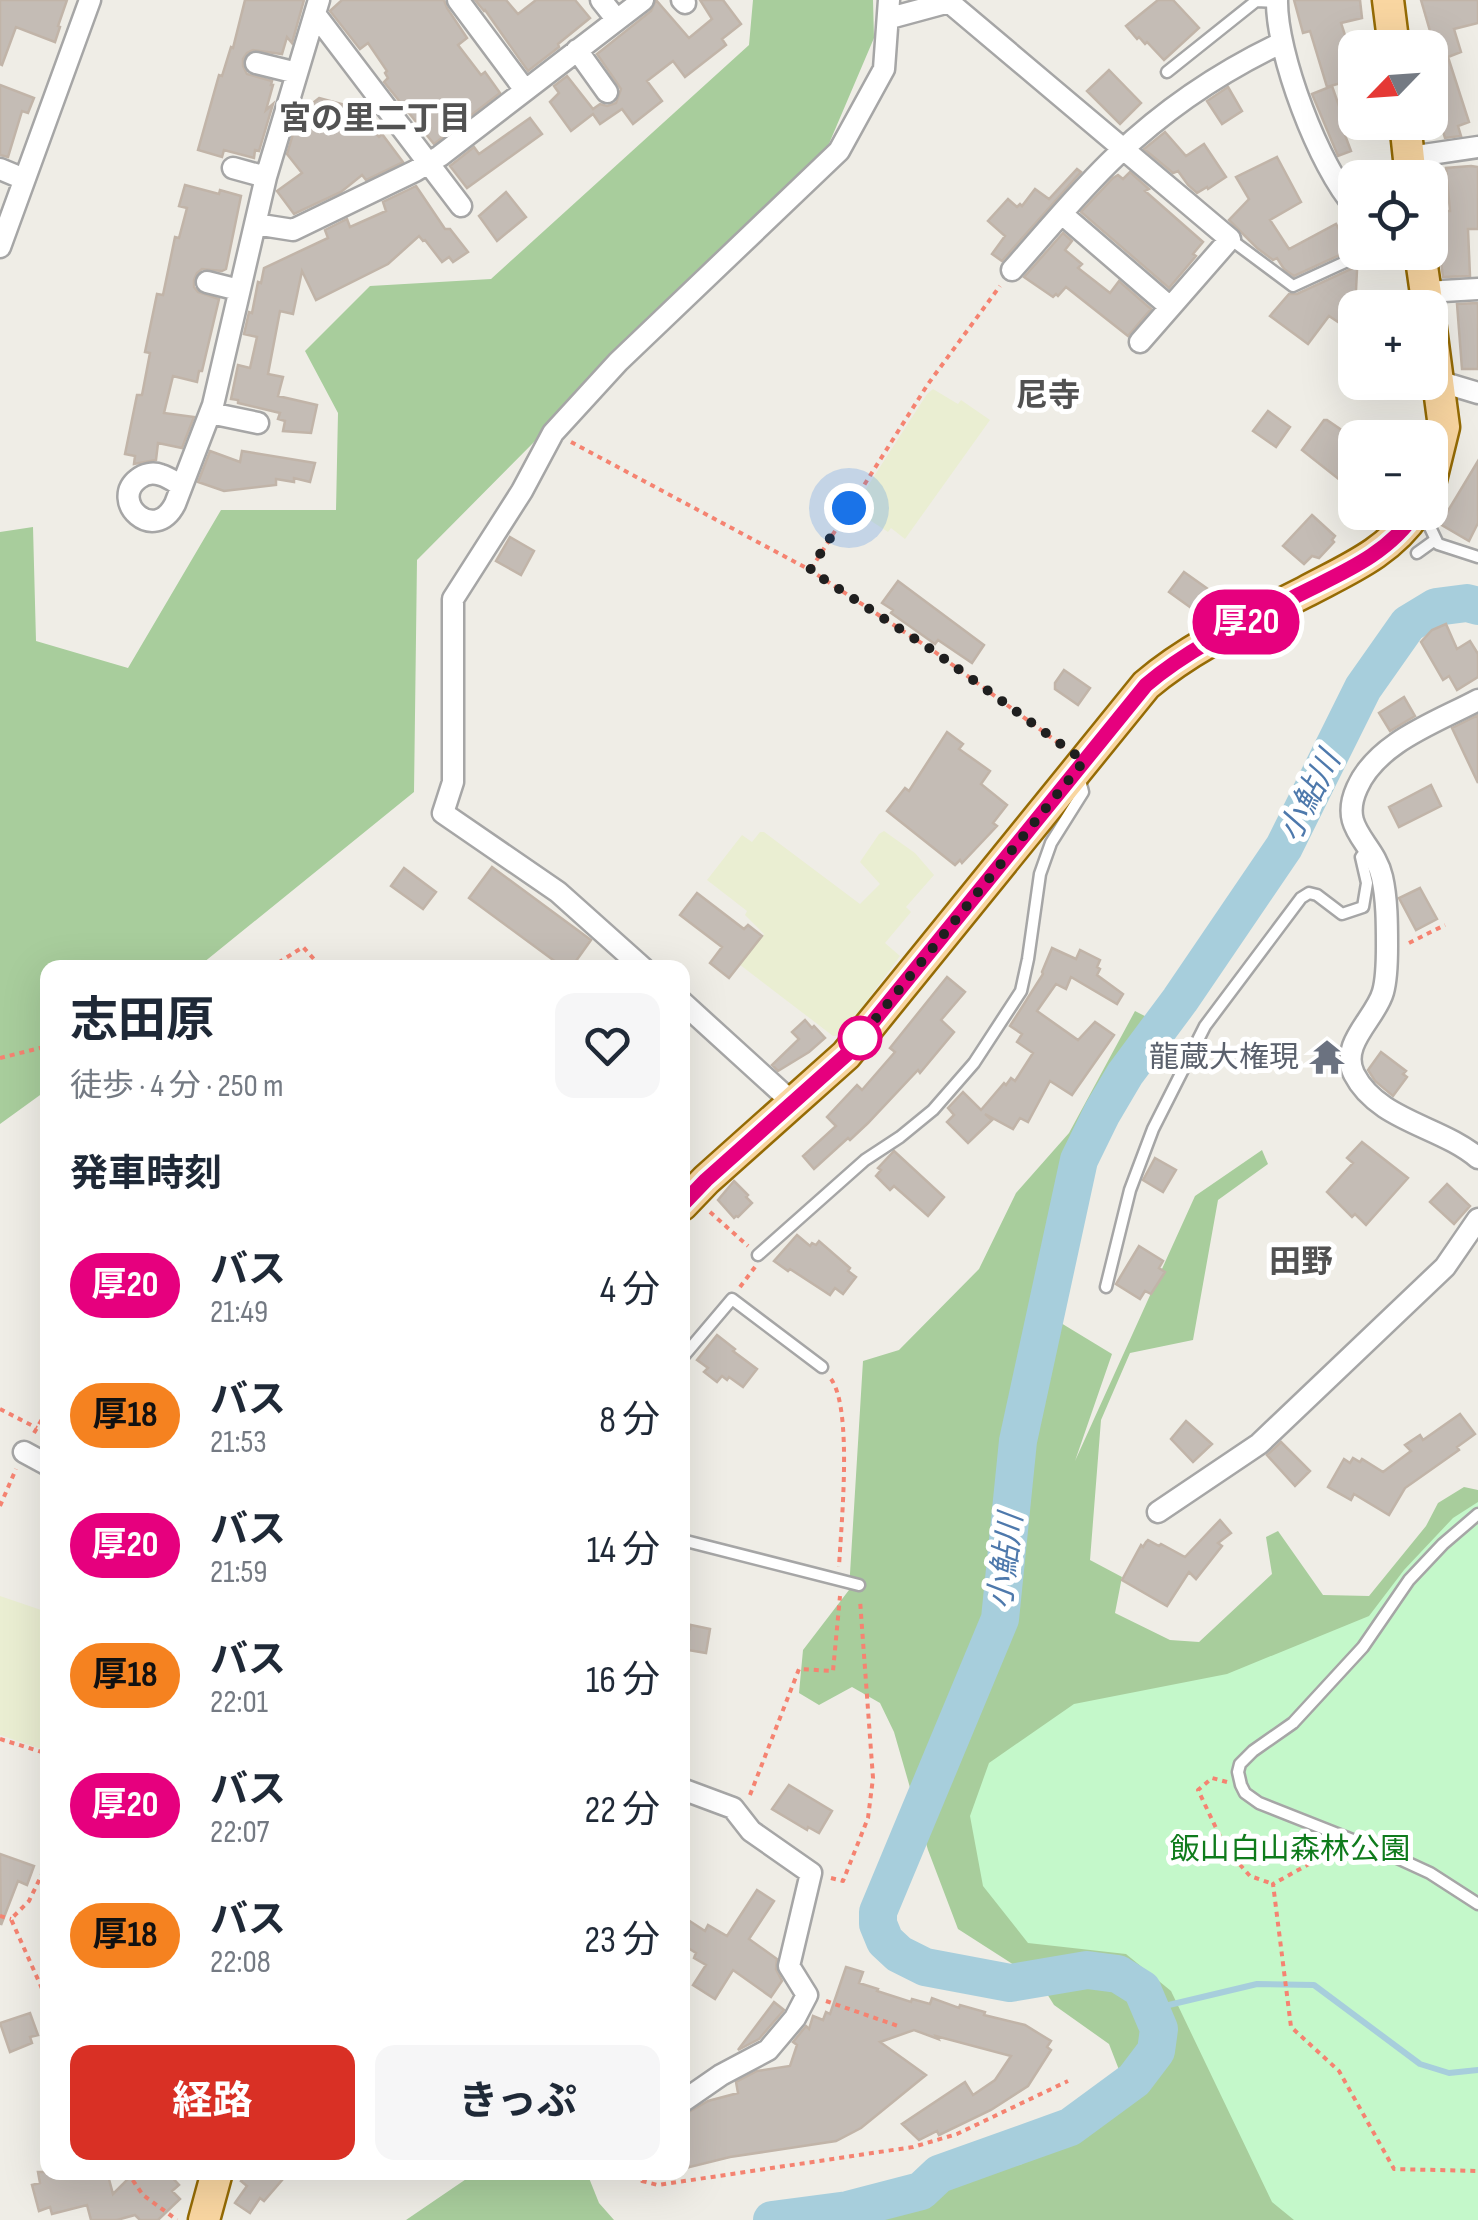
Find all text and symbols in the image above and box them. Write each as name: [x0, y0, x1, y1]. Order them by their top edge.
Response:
north arrow: [1338, 30, 1448, 140]
map controls: [1338, 30, 1448, 530]
district label: 宮の里二丁目: [279, 100, 471, 139]
button: locate: [1338, 160, 1448, 270]
button: +: [1338, 290, 1448, 400]
district label: 尼寺: [1016, 377, 1080, 416]
button: −: [1338, 420, 1448, 530]
your location: [824, 483, 874, 533]
line badge: 厚20: [1188, 590, 1304, 654]
text: 厚20: [1213, 601, 1280, 644]
water label: 小鮎川: [1271, 742, 1351, 848]
text: 志田原: [70, 993, 214, 1050]
button: heart: [555, 993, 660, 1098]
unlabelled marker: [839, 1017, 881, 1059]
temple icon: 龍蔵大権現: [1308, 1038, 1346, 1076]
place label: 龍蔵大権現: [1149, 1040, 1299, 1076]
text: 徒歩 · 4 分 · 250 m: [70, 1067, 283, 1106]
text: 発車時刻: [70, 1152, 222, 1197]
district label: 田野: [1269, 1243, 1333, 1282]
text: バス: [210, 1248, 286, 1293]
text: 厚20: [92, 1264, 159, 1307]
text: 4 分: [600, 1268, 660, 1313]
text: 21:49: [210, 1293, 268, 1332]
text: バス: [210, 1378, 286, 1423]
text: 厚18: [92, 1394, 158, 1437]
text: 8 分: [599, 1398, 660, 1443]
text: 21:53: [210, 1423, 267, 1462]
text: バス: [210, 1508, 286, 1553]
water label: 小鮎川: [981, 1508, 1032, 1611]
text: 厚20: [92, 1524, 159, 1567]
text: 14 分: [587, 1528, 660, 1573]
text: 21:59: [210, 1553, 268, 1592]
text: バス: [210, 1638, 286, 1683]
text: 厚18: [92, 1654, 158, 1697]
text: 16 分: [586, 1658, 660, 1703]
text: 22:01: [210, 1683, 268, 1722]
text: バス: [210, 1768, 286, 1813]
text: 厚20: [92, 1784, 159, 1827]
text: 22 分: [585, 1788, 660, 1833]
text: 22:07: [210, 1813, 269, 1852]
park label: 飯山白山森林公園: [1170, 1832, 1410, 1868]
text: バス: [210, 1898, 286, 1943]
text: 厚18: [92, 1914, 158, 1957]
text: 23 分: [584, 1918, 660, 1963]
text: 22:08: [210, 1943, 271, 1982]
button: 経路: [70, 2045, 355, 2160]
button: きっぷ: [375, 2045, 660, 2160]

